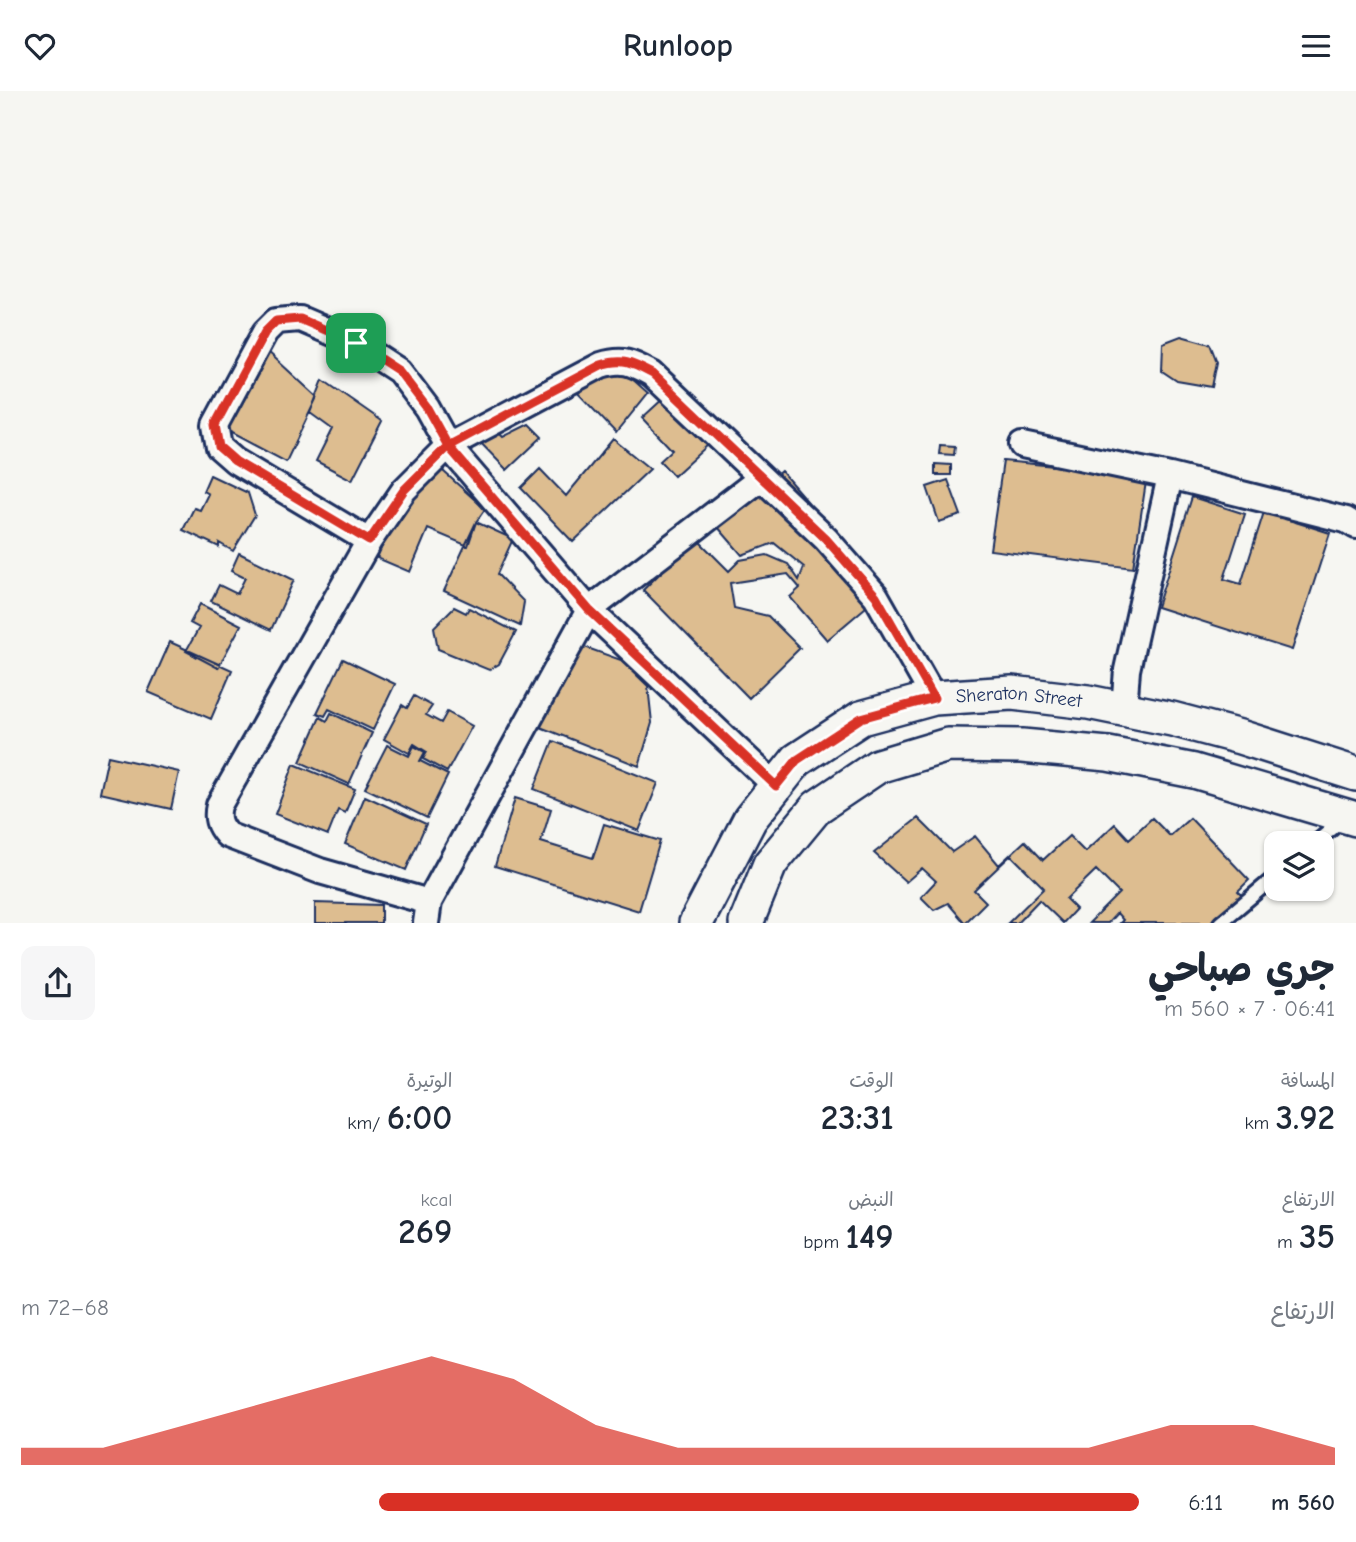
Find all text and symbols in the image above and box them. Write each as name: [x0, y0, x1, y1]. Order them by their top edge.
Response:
icon: heart: [21, 27, 59, 65]
text: Runloop: [623, 27, 733, 64]
icon: menu: [1297, 27, 1335, 65]
pin: [326, 313, 386, 373]
icon: arrive: [337, 324, 375, 362]
street label: Sheraton Street: [955, 682, 1084, 712]
map controls: [1264, 831, 1334, 901]
button: layers: [1264, 831, 1334, 901]
button: share: [21, 946, 95, 1020]
text: جري صباحي: [1148, 947, 1335, 991]
text: 06:41 · 7 × 560 m: [1164, 995, 1335, 1022]
text: الوتيرة: [406, 1070, 452, 1092]
text: الوقت: [849, 1070, 894, 1092]
text: المسافة: [1281, 1070, 1335, 1092]
text: 6:00: [387, 1097, 452, 1138]
text: 23:31: [821, 1097, 894, 1138]
text: 3.92: [1276, 1097, 1335, 1138]
text: /km: [347, 1112, 387, 1134]
text: km: [1244, 1112, 1276, 1134]
text: kcal: [420, 1189, 452, 1211]
text: النبض: [848, 1189, 894, 1211]
text: الارتفاع: [1282, 1189, 1335, 1211]
text: 269: [398, 1211, 452, 1252]
text: 149: [846, 1216, 894, 1257]
text: 35: [1299, 1216, 1335, 1257]
text: bpm: [803, 1231, 846, 1253]
text: m: [1277, 1231, 1299, 1253]
text: 68–72 m: [21, 1294, 109, 1321]
text: الارتفاع: [1271, 1298, 1335, 1325]
text: 6:11: [1188, 1489, 1223, 1516]
text: 560 m: [1271, 1489, 1335, 1516]

